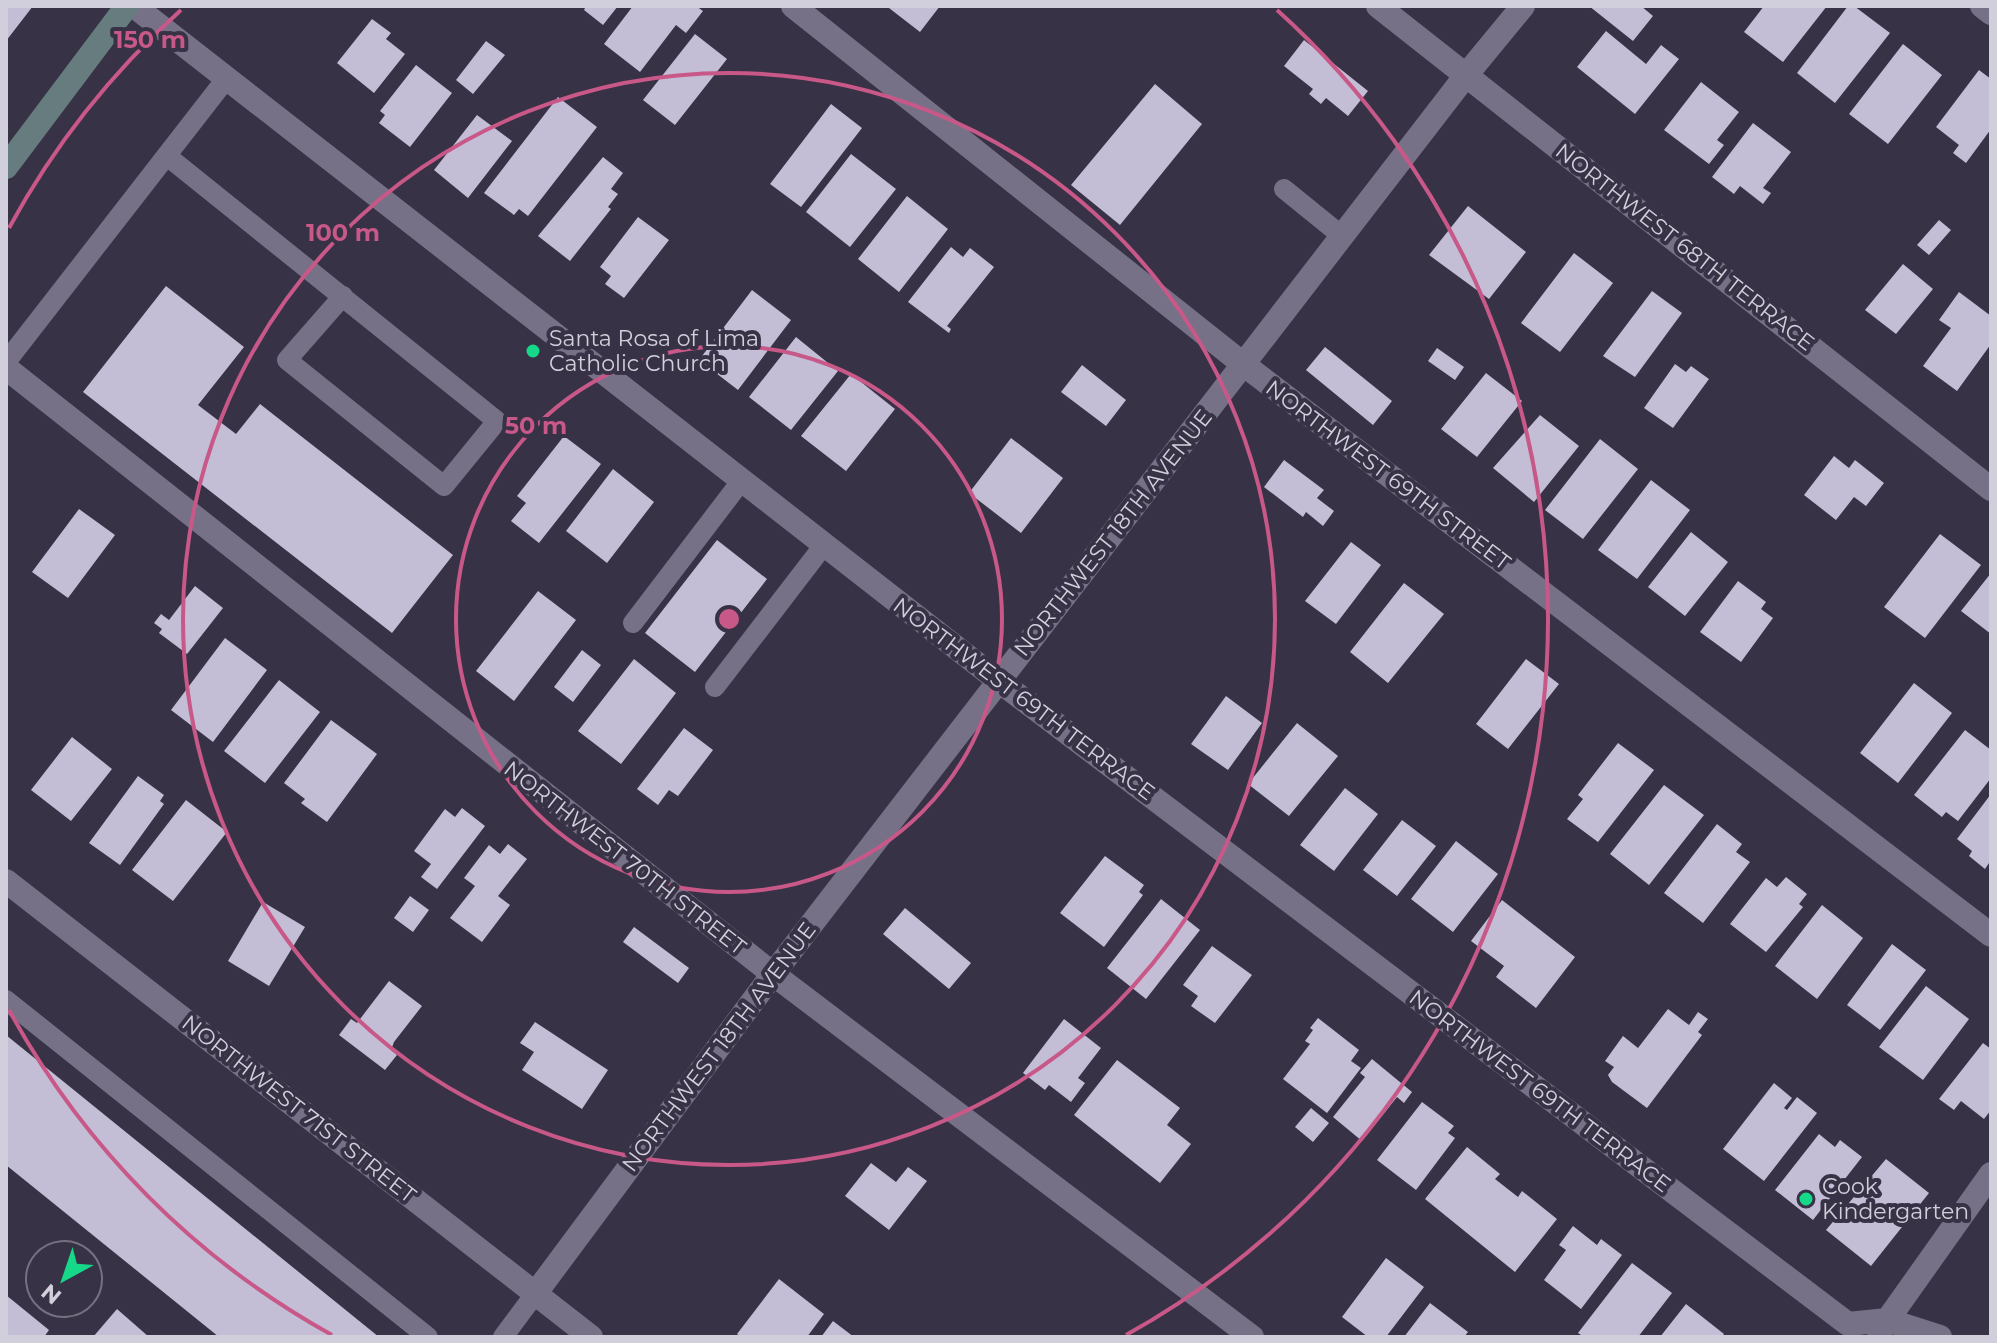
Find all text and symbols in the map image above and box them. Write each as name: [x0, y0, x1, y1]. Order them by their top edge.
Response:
text: 150 m: [114, 25, 186, 54]
street label: NORTHWEST 68TH TERRACE: [1550, 137, 1820, 357]
text: 100 m: [306, 218, 380, 247]
place label: Santa Rosa of Lima Catholic Church: [549, 325, 759, 377]
marker: Santa Rosa of Lima Catholic Church: [524, 342, 542, 360]
street label: NORTHWEST 69TH STREET: [1260, 374, 1516, 576]
street label: NORTHWEST 18TH AVENUE: [1008, 404, 1218, 662]
text: 50 m: [505, 411, 567, 440]
street label: NORTHWEST 69TH TERRACE: [888, 592, 1160, 806]
centre of rings: [715, 605, 743, 633]
street label: NORTHWEST 70TH STREET: [499, 755, 752, 961]
street label: NORTHWEST 18TH AVENUE: [616, 917, 822, 1177]
street label: NORTHWEST 69TH TERRACE: [1404, 984, 1676, 1198]
street label: NORTHWEST 71ST STREET: [177, 1009, 422, 1209]
place label: Cook Kindergarten: [1822, 1173, 1969, 1225]
marker: Cook Kindergarten: [1797, 1190, 1815, 1208]
north arrow: [24, 1239, 104, 1319]
text: N: [36, 1278, 67, 1310]

